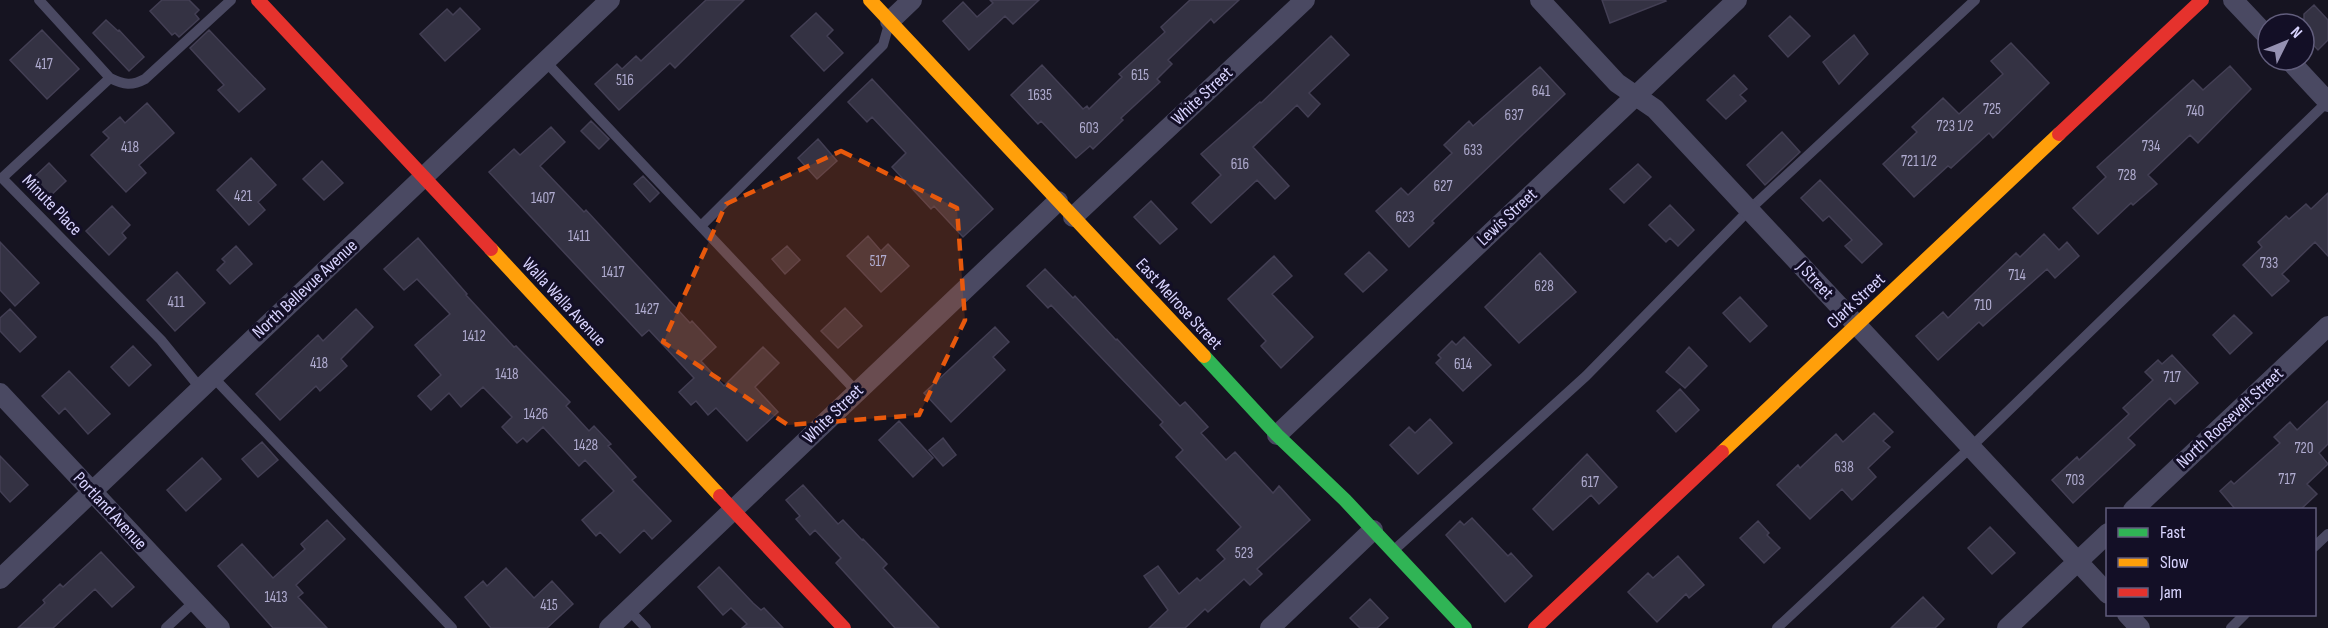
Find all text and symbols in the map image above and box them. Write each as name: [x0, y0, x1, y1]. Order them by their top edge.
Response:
north arrow: [2256, 12, 2316, 72]
text: N: [2286, 23, 2306, 42]
house number: 417: [35, 55, 53, 74]
street label: White Street: [1167, 62, 1237, 130]
house number: 615: [1131, 66, 1149, 85]
house number: 516: [616, 71, 634, 90]
house number: 641: [1532, 82, 1551, 101]
house number: 1635: [1028, 86, 1052, 105]
house number: 725: [1983, 100, 2001, 119]
house number: 740: [2186, 102, 2204, 121]
house number: 637: [1505, 106, 1523, 125]
house number: 723 1/2: [1937, 117, 1973, 136]
house number: 603: [1079, 119, 1099, 138]
house number: 734: [2142, 137, 2160, 156]
house number: 418: [121, 138, 139, 157]
house number: 633: [1463, 141, 1483, 160]
house number: 721 1/2: [1901, 152, 1937, 171]
house number: 616: [1231, 155, 1249, 174]
house number: 728: [2118, 166, 2136, 185]
street label: Minute Place: [18, 170, 86, 240]
house number: 627: [1434, 177, 1452, 196]
street label: Lewis Street: [1473, 184, 1542, 250]
house number: 421: [234, 187, 253, 206]
house number: 1407: [531, 189, 555, 208]
house number: 623: [1395, 208, 1415, 227]
house number: 1411: [568, 227, 591, 246]
street label: North Bellevue Avenue: [248, 235, 362, 343]
house number: 517: [869, 252, 887, 271]
street label: Walla Walla Avenue: [518, 253, 610, 351]
street label: East Melrose Street: [1131, 254, 1227, 354]
house number: 733: [2260, 254, 2278, 273]
street label: J Street: [1791, 256, 1838, 304]
house number: 1417: [602, 263, 624, 282]
house number: 714: [2008, 266, 2026, 285]
street label: Clark Street: [1823, 268, 1890, 333]
house number: 628: [1534, 277, 1554, 296]
house number: 411: [168, 293, 185, 312]
house number: 710: [1974, 296, 1992, 315]
house number: 1427: [635, 300, 659, 319]
house number: 1412: [462, 327, 486, 346]
house number: 418: [310, 354, 328, 373]
house number: 614: [1454, 355, 1472, 374]
street label: North Roosevelt Street: [2172, 363, 2288, 473]
house number: 1418: [495, 365, 519, 384]
house number: 717: [2163, 368, 2181, 387]
street label: White Street: [798, 380, 868, 448]
house number: 1426: [524, 405, 548, 424]
house number: 1428: [574, 436, 598, 455]
house number: 720: [2295, 439, 2313, 458]
house number: 638: [1834, 458, 1854, 477]
street label: Portland Avenue: [69, 468, 151, 554]
house number: 717: [2278, 470, 2296, 489]
house number: 703: [2066, 471, 2084, 490]
house number: 617: [1581, 473, 1599, 492]
legend: [2106, 508, 2316, 616]
text: Fast: [2160, 522, 2186, 543]
house number: 523: [1235, 544, 1253, 563]
text: Slow: [2160, 552, 2189, 573]
text: Jam: [2159, 582, 2182, 603]
house number: 1413: [264, 588, 288, 607]
house number: 415: [540, 596, 558, 615]

